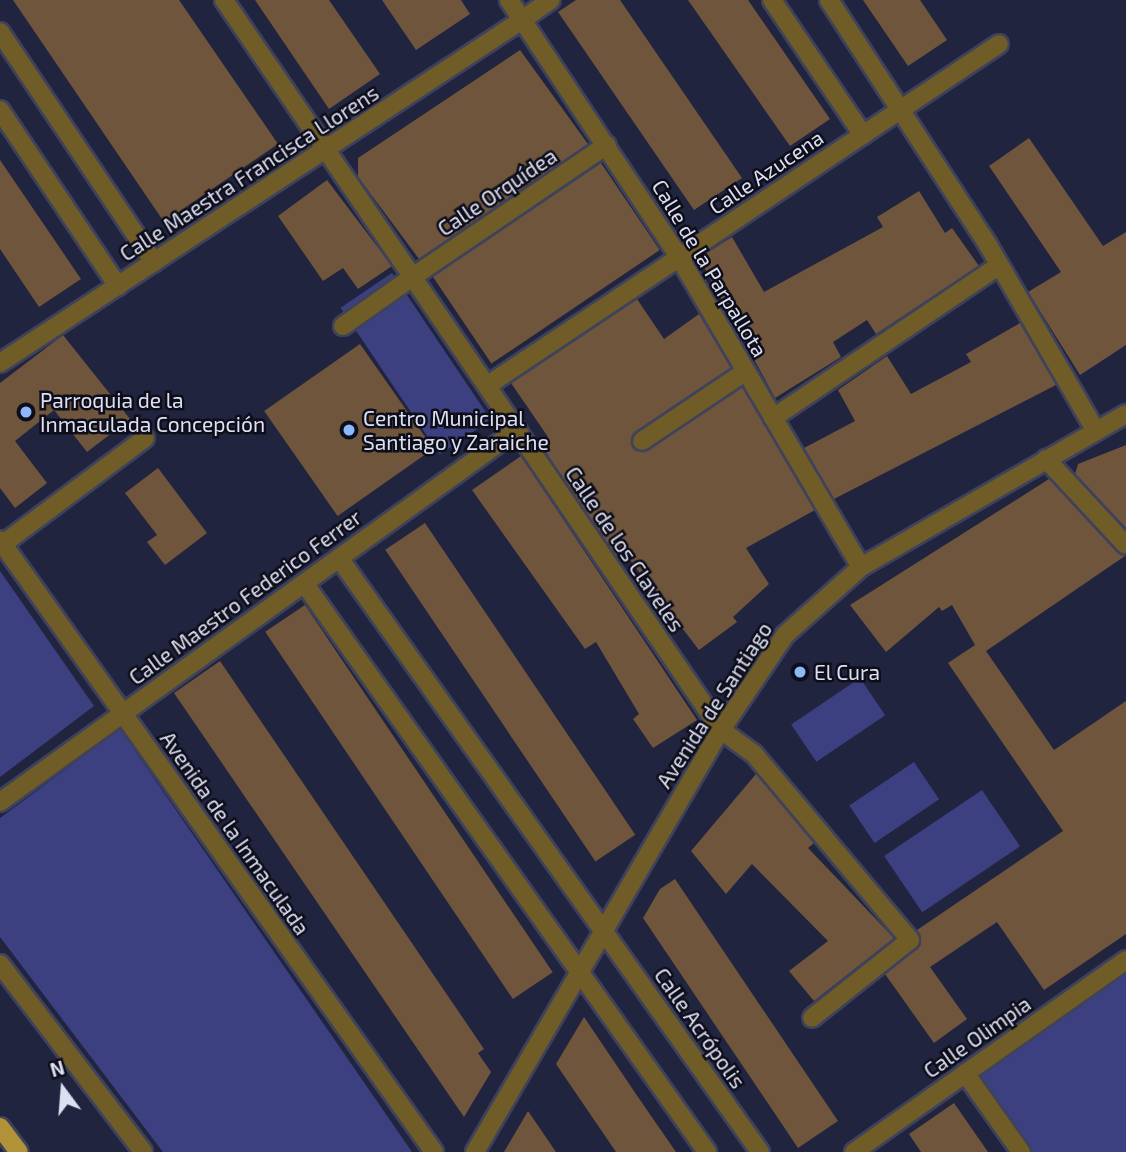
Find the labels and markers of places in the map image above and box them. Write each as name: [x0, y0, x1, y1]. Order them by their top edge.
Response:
place label: Parroquia de la Inmaculada Concepción: [40, 387, 265, 437]
marker: Parroquia de la Inmaculada Concepción: [18, 404, 34, 420]
place label: Centro Municipal Santiago y Zaraiche: [363, 405, 550, 455]
marker: Centro Municipal Santiago y Zaraiche: [341, 422, 357, 438]
place label: El Cura: [814, 659, 881, 685]
marker: El Cura: [792, 664, 808, 680]

